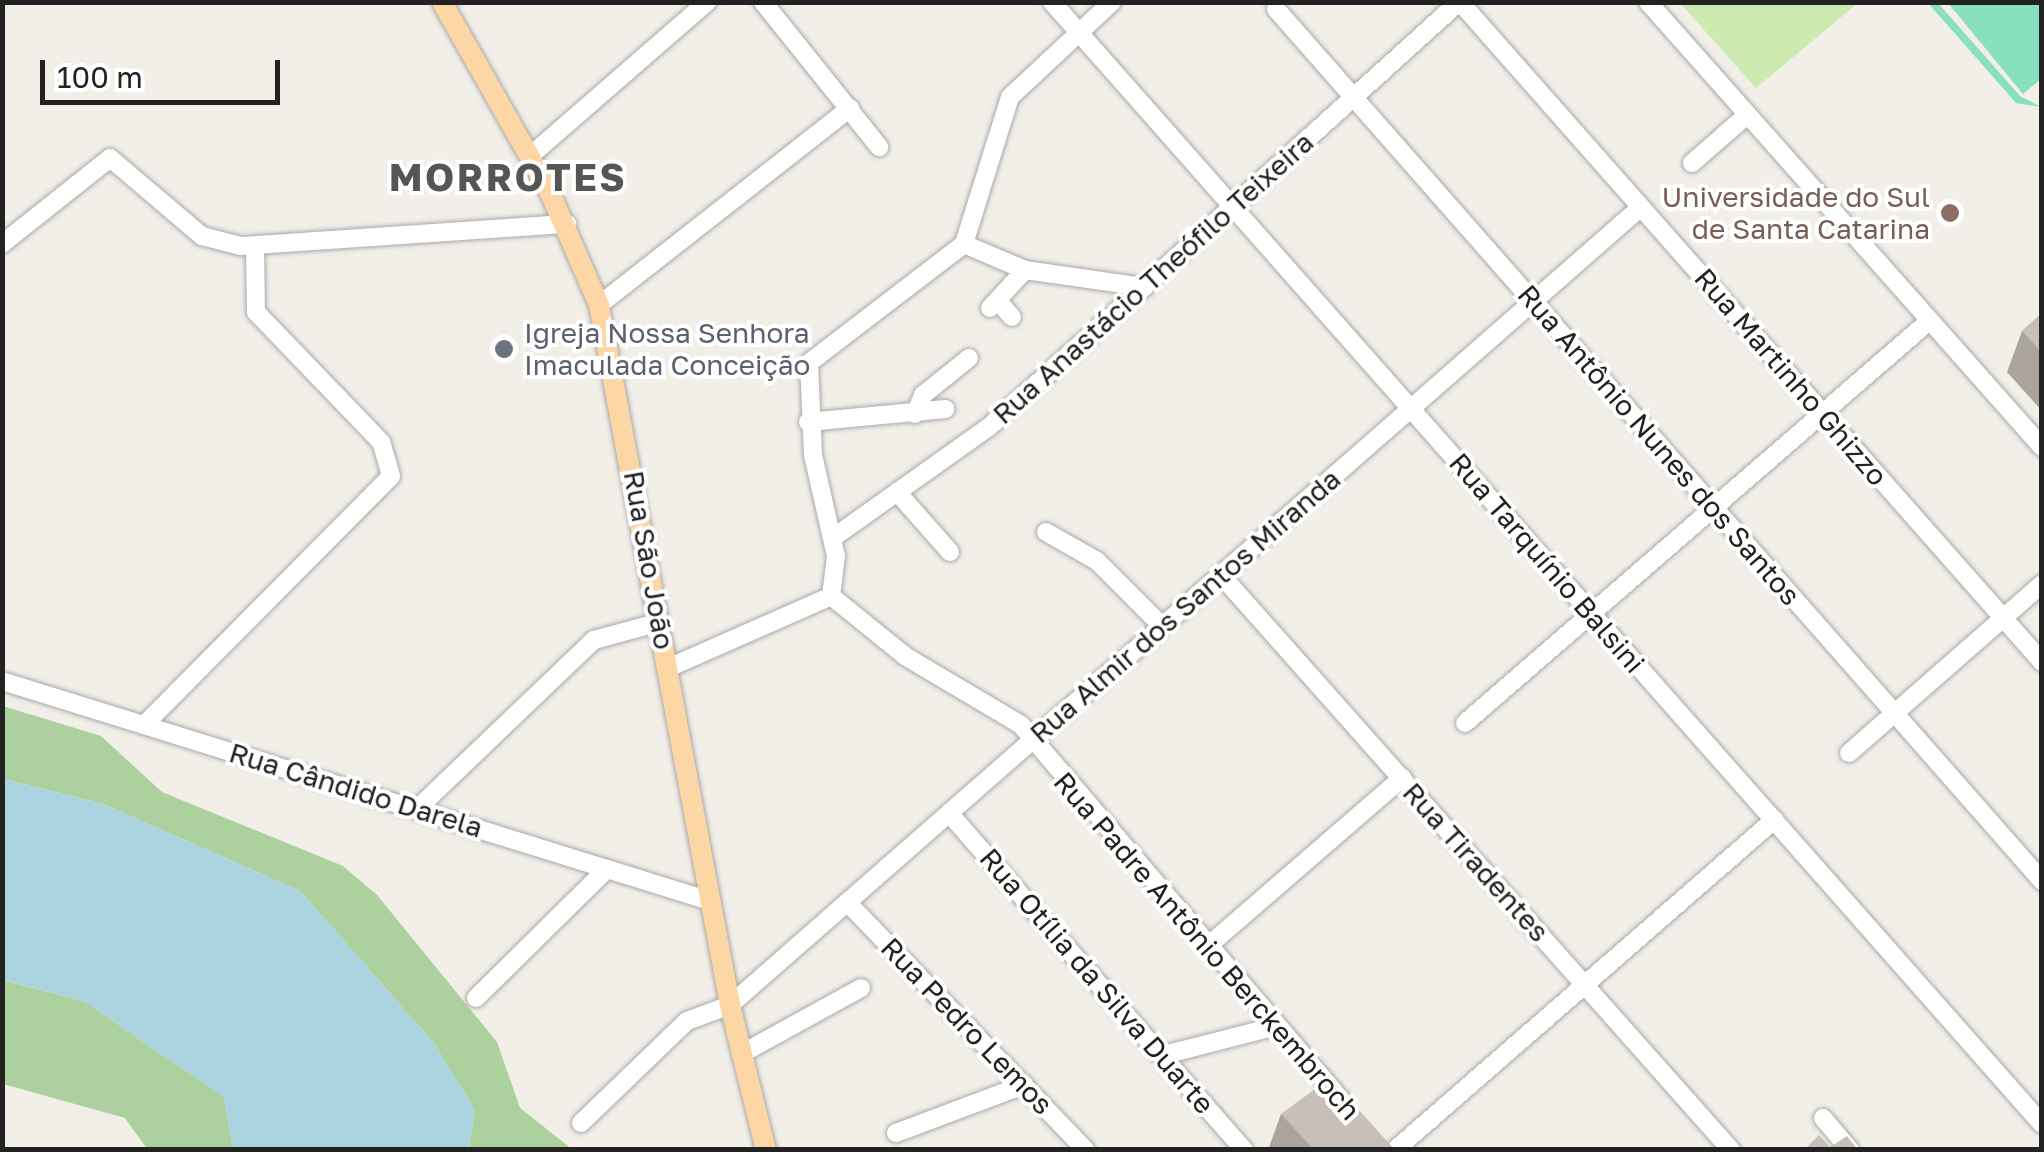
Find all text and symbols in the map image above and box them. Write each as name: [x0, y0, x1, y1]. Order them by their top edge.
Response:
scale bar: [45, 40, 285, 102]
text: 100 m: [57, 59, 143, 95]
street label: Rua Anastácio Theófilo Teixeira: [986, 125, 1320, 431]
district label: MORROTES: [389, 154, 627, 200]
place label: Universidade do Sul de Santa Catarina: [1662, 180, 1930, 246]
marker: Universidade do Sul de Santa Catarina: [1939, 202, 1961, 224]
street label: Rua Martinho Ghizzo: [1688, 262, 1894, 492]
street label: Rua Antônio Nunes dos Santos: [1511, 278, 1807, 612]
place label: Igreja Nossa Senhora Imaculada Conceição: [524, 316, 810, 382]
marker: Igreja Nossa Senhora Imaculada Conceição: [493, 338, 515, 360]
street label: Rua Tarquínio Balsini: [1442, 446, 1652, 680]
street label: Rua Almir dos Santos Miranda: [1023, 462, 1347, 750]
street label: Rua São João: [617, 468, 681, 652]
street label: Rua Cândido Darela: [225, 735, 487, 845]
street label: Rua Padre Antônio Berckembroch: [1047, 765, 1367, 1127]
street label: Rua Tiradentes: [1396, 776, 1556, 948]
street label: Rua Otília da Silva Duarte: [973, 842, 1221, 1120]
street label: Rua Pedro Lemos: [874, 931, 1060, 1121]

